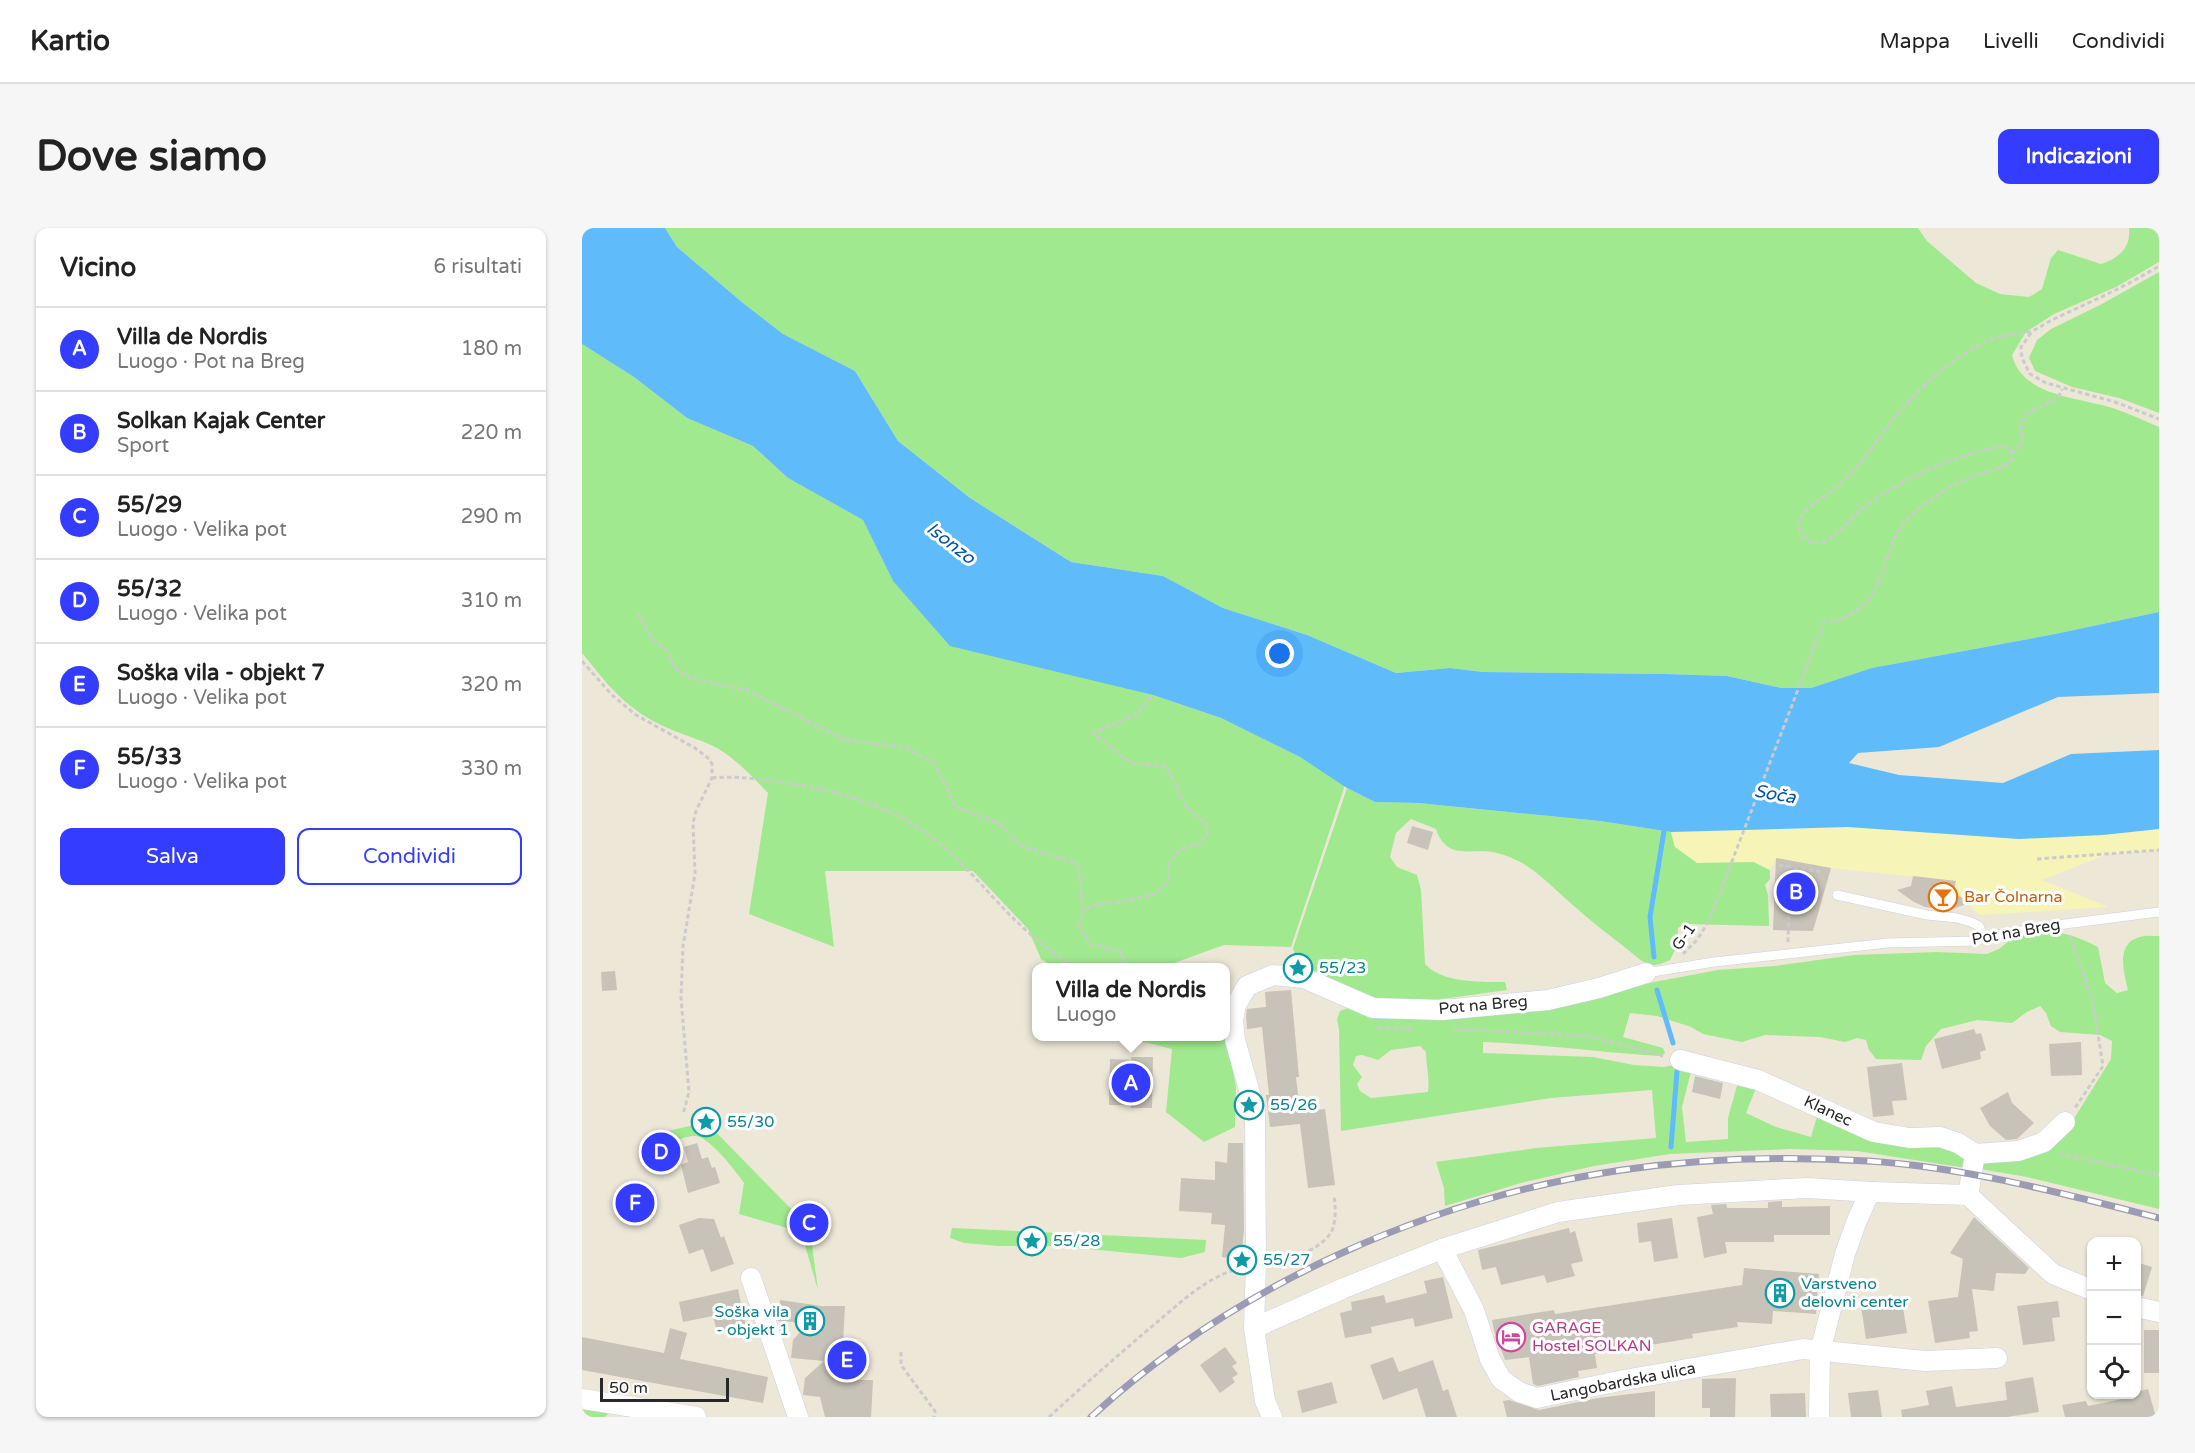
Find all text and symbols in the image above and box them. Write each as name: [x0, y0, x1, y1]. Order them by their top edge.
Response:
text: Kartio: [30, 24, 110, 58]
text: Mappa: [1880, 29, 1950, 54]
text: Livelli: [1983, 29, 2039, 54]
text: Condividi: [2072, 29, 2165, 54]
button: Indicazioni: [1998, 129, 2159, 184]
text: Dove siamo: [36, 131, 267, 182]
text: Vicino: [60, 252, 136, 283]
text: 6 risultati: [434, 255, 522, 279]
text: Villa de Nordis: [117, 324, 267, 350]
text: A: [72, 337, 87, 361]
text: 180 m: [461, 337, 522, 361]
text: Luogo · Pot na Breg: [117, 350, 305, 374]
text: Solkan Kajak Center: [117, 408, 325, 434]
text: B: [73, 421, 86, 445]
text: 220 m: [461, 421, 522, 445]
text: Sport: [117, 434, 169, 458]
text: 55/29: [117, 492, 182, 518]
text: C: [73, 505, 86, 529]
text: 290 m: [461, 505, 522, 529]
water label: Isonzo: [922, 517, 980, 569]
text: Luogo · Velika pot: [117, 518, 287, 542]
text: 55/32: [117, 576, 182, 602]
text: D: [72, 589, 87, 613]
text: 310 m: [461, 589, 522, 613]
text: Luogo · Velika pot: [117, 602, 287, 626]
your location: [1265, 639, 1294, 668]
text: Soška vila - objekt 7: [117, 660, 325, 686]
text: E: [73, 673, 86, 697]
text: 320 m: [461, 673, 522, 697]
text: Luogo · Velika pot: [117, 686, 287, 710]
text: 55/33: [117, 744, 182, 770]
text: F: [73, 757, 86, 781]
text: 330 m: [461, 757, 522, 781]
text: Luogo · Velika pot: [117, 770, 287, 794]
water label: Soča: [1753, 780, 1798, 809]
button: Salva: [60, 828, 285, 885]
button: Condividi: [297, 828, 522, 885]
pin: B: [1776, 870, 1816, 914]
bar icon: Bar Čolnarna: [1927, 881, 1959, 913]
place label: Bar Čolnarna: [1964, 887, 2063, 907]
street label: Pot na Breg: [1970, 914, 2062, 950]
street label: G-1: [1668, 920, 1700, 954]
place icon: 55/23: [1282, 952, 1314, 984]
place label: 55/23: [1319, 958, 1366, 978]
popup: [1032, 963, 1230, 1041]
text: Villa de Nordis: [1056, 977, 1206, 1003]
street label: Pot na Breg: [1438, 991, 1528, 1019]
text: Luogo: [1056, 1003, 1116, 1027]
pin: A: [1112, 1060, 1150, 1106]
place icon: 55/26: [1233, 1089, 1265, 1121]
street label: Klanec: [1801, 1091, 1855, 1131]
place label: 55/26: [1270, 1095, 1317, 1115]
place icon: 55/30: [690, 1106, 722, 1138]
place label: 55/30: [727, 1112, 774, 1132]
pin: D: [642, 1130, 680, 1174]
pin: F: [616, 1180, 654, 1226]
pin: C: [790, 1200, 828, 1246]
place icon: 55/28: [1016, 1225, 1048, 1257]
place label: 55/28: [1053, 1231, 1100, 1251]
map controls: [2087, 1237, 2141, 1399]
button: +: [2087, 1237, 2141, 1291]
place icon: 55/27: [1226, 1244, 1258, 1276]
place label: 55/27: [1263, 1250, 1310, 1270]
place label: Varstveno delovni center: [1801, 1274, 1909, 1312]
building icon: Varstveno delovni center: [1764, 1277, 1796, 1309]
button: −: [2087, 1291, 2141, 1345]
place label: Soška vila - objekt 1: [715, 1302, 789, 1340]
building icon: Soška vila - objekt 1: [794, 1305, 826, 1337]
place label: GARAGE Hostel SOLKAN: [1532, 1318, 1652, 1356]
hotel icon: GARAGE Hostel SOLKAN: [1495, 1321, 1527, 1353]
pin: E: [828, 1338, 866, 1382]
button: locate: [2087, 1345, 2141, 1399]
street label: Langobardska ulica: [1549, 1358, 1697, 1406]
scale bar: [600, 1375, 729, 1402]
text: 50 m: [609, 1378, 648, 1398]

